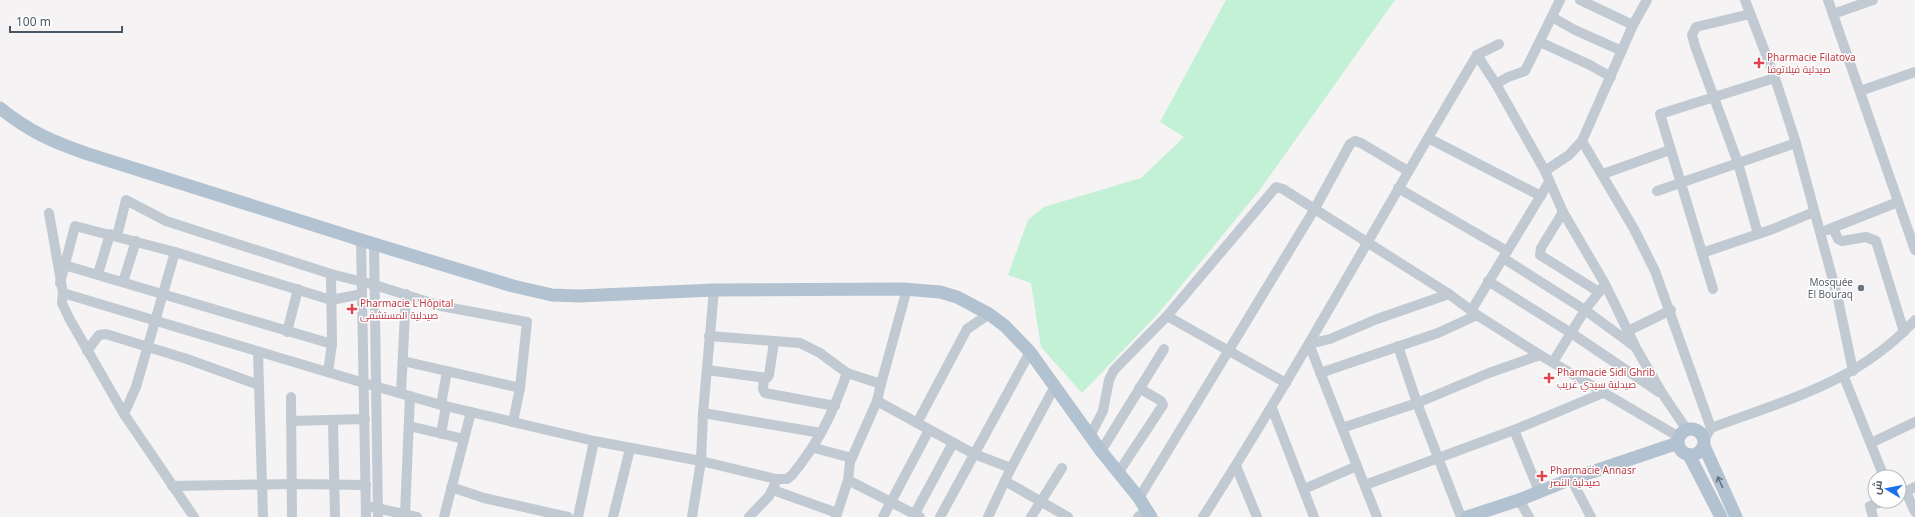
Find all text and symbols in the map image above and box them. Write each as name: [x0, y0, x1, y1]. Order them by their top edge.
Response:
scale bar: [10, 8, 122, 34]
text: 100 m: [16, 13, 51, 30]
place label: Pharmacie Filatova صيدلية فيلاتوفا: [1767, 50, 1856, 76]
marker: Pharmacie Filatova صيدلية فيلاتوفا: [1754, 58, 1764, 68]
place label: Mosquée El Bouraq: [1808, 275, 1853, 301]
marker: Mosquée El Bouraq: [1856, 283, 1866, 293]
place label: Pharmacie L'Hôpital صيدلية المستشفى: [360, 296, 453, 322]
marker: Pharmacie L'Hôpital صيدلية المستشفى: [347, 304, 357, 314]
place label: Pharmacie Sidi Ghrib صيدلية سيدي غريب: [1557, 365, 1655, 392]
marker: Pharmacie Sidi Ghrib صيدلية سيدي غريب: [1544, 373, 1554, 383]
place label: Pharmacie Annasr صيدلية النصر: [1549, 463, 1636, 489]
north arrow: [1867, 469, 1907, 509]
marker: Pharmacie Annasr صيدلية النصر: [1537, 471, 1547, 481]
one-way arrow: [1716, 476, 1723, 488]
text: ش: [1868, 479, 1885, 495]

